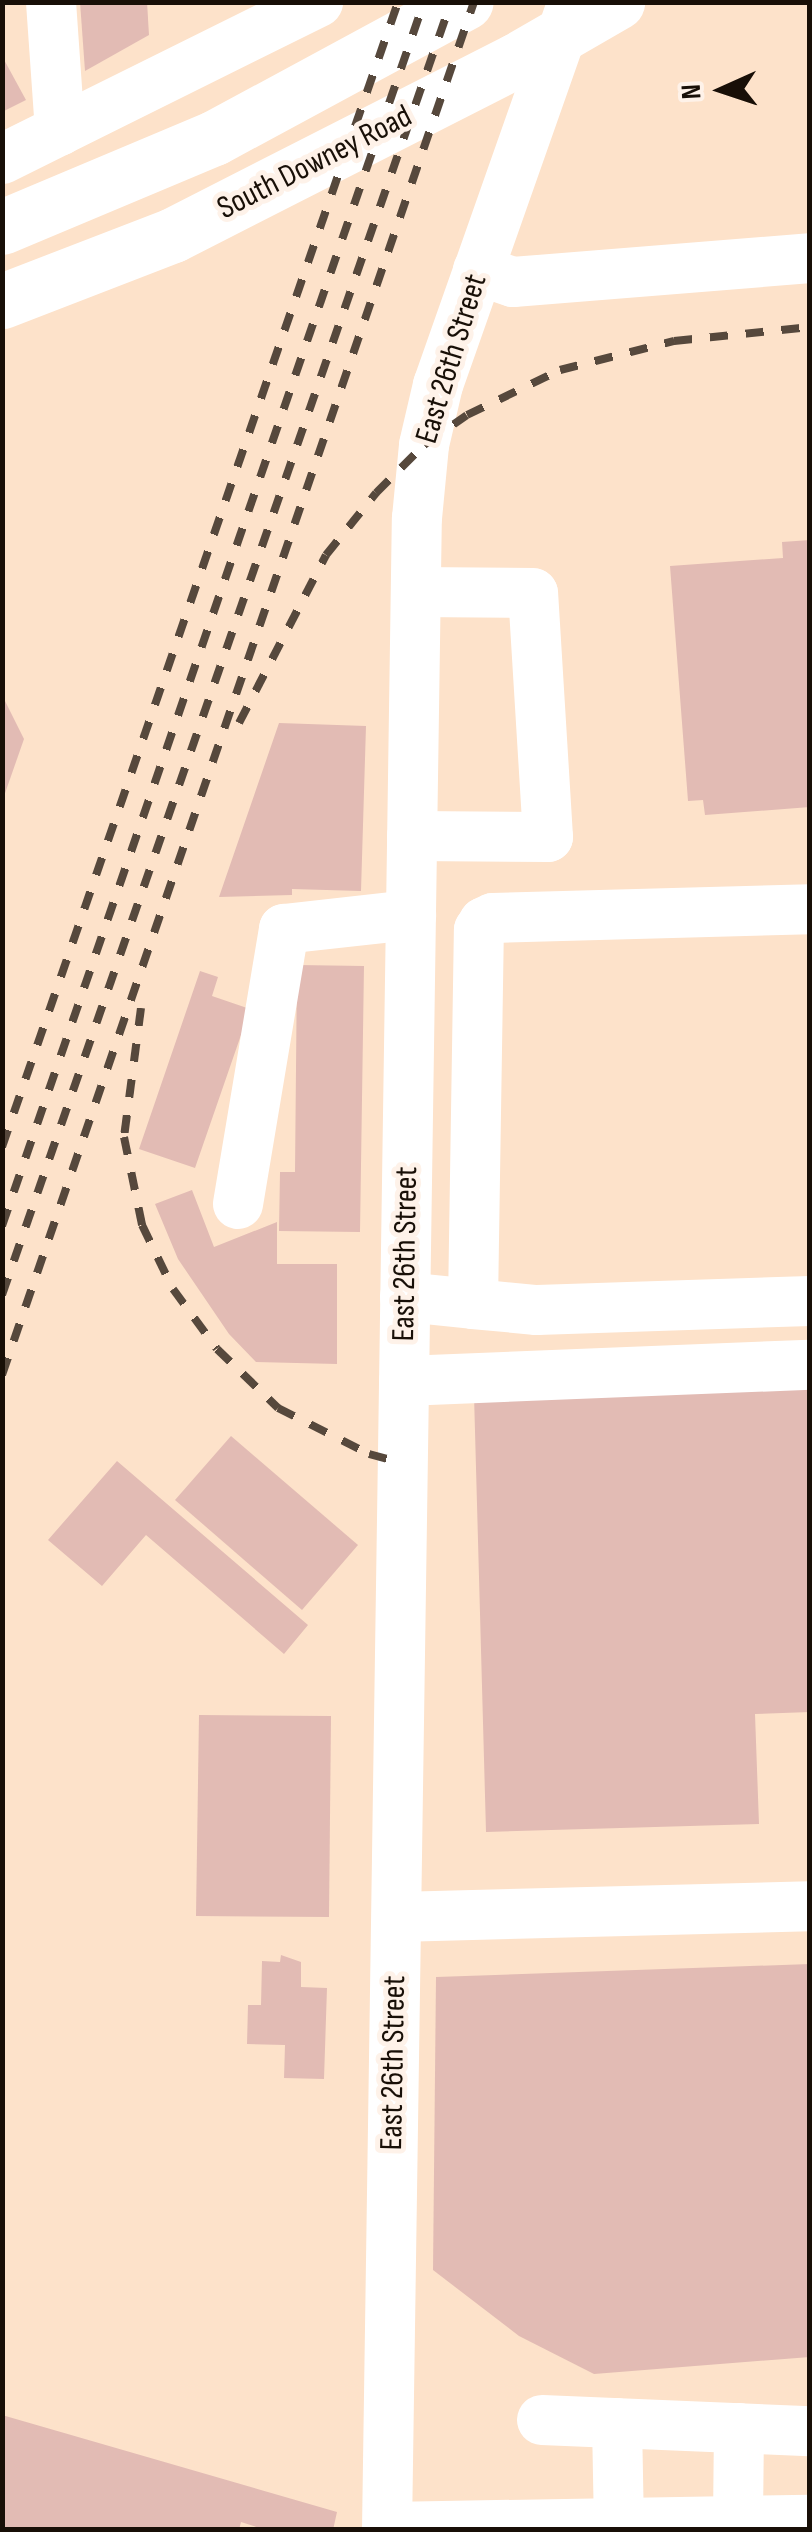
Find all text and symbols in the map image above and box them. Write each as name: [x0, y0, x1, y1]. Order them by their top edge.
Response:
north arrow: [672, 40, 772, 140]
text: N: [675, 83, 708, 100]
street label: South Downey Road: [211, 98, 419, 228]
street label: East 26th Street: [408, 270, 496, 448]
street label: East 26th Street: [385, 1166, 427, 1342]
street label: East 26th Street: [373, 1975, 415, 2151]

